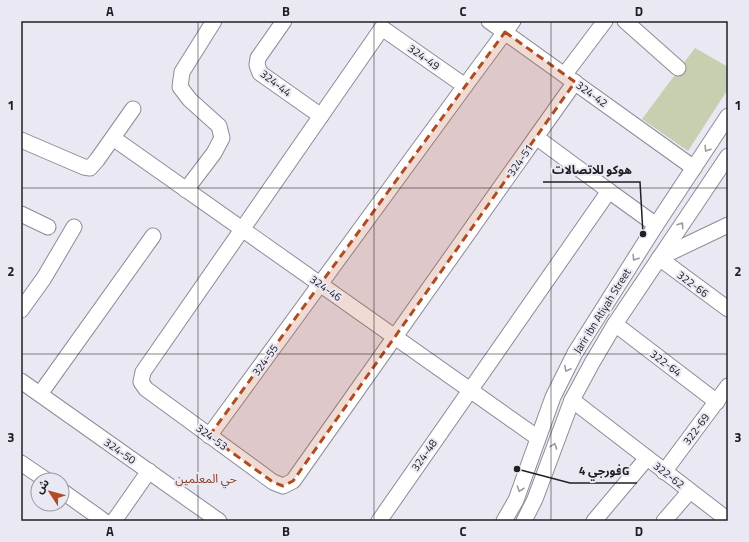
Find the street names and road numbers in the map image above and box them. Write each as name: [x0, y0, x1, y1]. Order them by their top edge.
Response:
street label: 324-49: [405, 40, 443, 74]
street label: 324-44: [257, 66, 295, 100]
street label: 324-42: [573, 77, 611, 111]
street label: 324-51: [503, 141, 537, 179]
street label: Jarir ibn Atiyah Street: [569, 265, 635, 357]
street label: 322-66: [674, 267, 712, 301]
street label: 324-46: [307, 271, 345, 305]
street label: 324-55: [248, 341, 282, 379]
street label: 322-64: [647, 346, 685, 380]
street label: 322-69: [679, 410, 713, 448]
street label: 324-53: [193, 420, 231, 454]
street label: 324-50: [101, 434, 139, 468]
street label: 324-48: [407, 436, 441, 474]
street label: 322-62: [650, 458, 688, 492]

